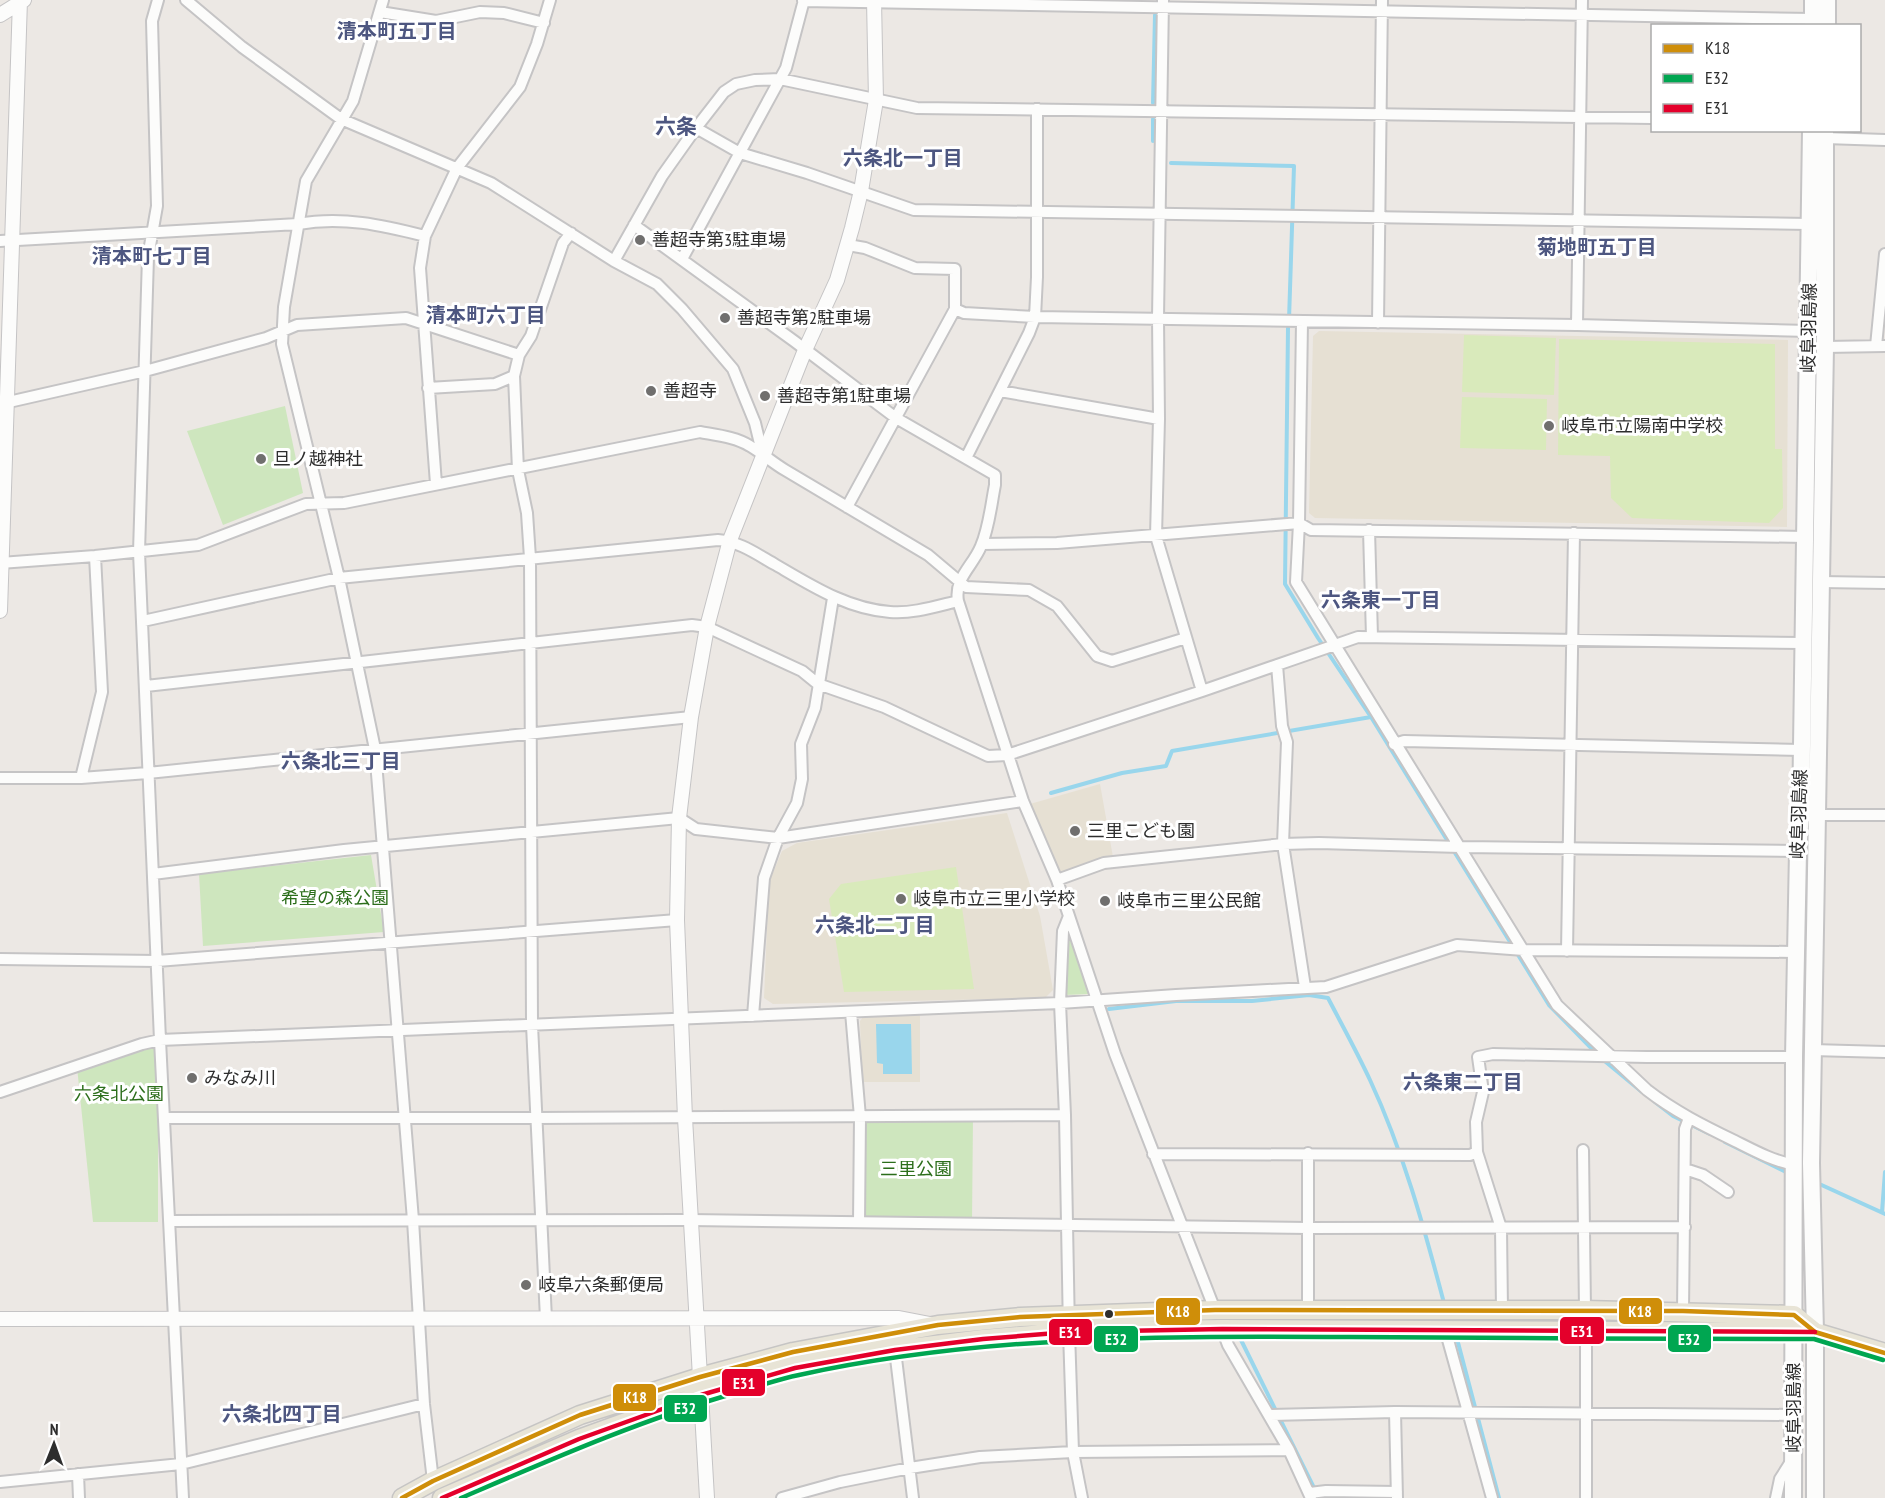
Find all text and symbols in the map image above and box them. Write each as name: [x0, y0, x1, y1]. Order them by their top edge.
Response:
district label: 清本町五丁目: [337, 18, 457, 44]
legend: [1651, 24, 1861, 132]
text: K18: [1705, 36, 1730, 59]
text: E32: [1705, 66, 1729, 89]
text: E31: [1705, 96, 1729, 119]
district label: 六条: [655, 113, 697, 140]
district label: 六条北一丁目: [843, 145, 963, 171]
place label: 善超寺第3駐車場: [652, 228, 786, 251]
marker: 善超寺第3駐車場: [633, 233, 647, 247]
district label: 菊地町五丁目: [1537, 234, 1657, 260]
district label: 清本町七丁目: [92, 243, 212, 269]
street label: 岐阜羽島線: [1796, 283, 1821, 373]
district label: 清本町六丁目: [426, 302, 546, 328]
place label: 善超寺第2駐車場: [737, 306, 871, 329]
marker: 善超寺第2駐車場: [718, 311, 732, 325]
place label: 善超寺: [663, 379, 717, 402]
marker: 善超寺: [644, 384, 658, 398]
place label: 善超寺第1駐車場: [777, 384, 911, 407]
marker: 善超寺第1駐車場: [758, 389, 772, 403]
place label: 岐阜市立陽南中学校: [1561, 414, 1723, 437]
marker: 岐阜市立陽南中学校: [1542, 419, 1556, 433]
place label: 旦ノ越神社: [273, 447, 363, 470]
marker: 旦ノ越神社: [254, 452, 268, 466]
district label: 六条東一丁目: [1321, 587, 1441, 613]
district label: 六条北三丁目: [281, 748, 401, 774]
street label: 岐阜羽島線: [1785, 769, 1812, 859]
place label: 三里こども園: [1087, 819, 1195, 842]
marker: 三里こども園: [1068, 824, 1082, 838]
park label: 希望の森公園: [281, 886, 389, 909]
place label: 岐阜市立三里小学校: [913, 887, 1075, 910]
place label: 岐阜市三里公民館: [1117, 889, 1261, 912]
marker: 岐阜市立三里小学校: [894, 892, 908, 906]
marker: 岐阜市三里公民館: [1098, 894, 1112, 908]
district label: 六条北二丁目: [815, 912, 935, 938]
place label: みなみ川: [204, 1066, 276, 1089]
district label: 六条東二丁目: [1403, 1069, 1523, 1095]
marker: みなみ川: [185, 1071, 199, 1085]
park label: 六条北公園: [74, 1082, 164, 1105]
park label: 三里公園: [880, 1157, 952, 1180]
place label: 岐阜六条郵便局: [538, 1273, 664, 1296]
marker: 岐阜六条郵便局: [519, 1278, 533, 1292]
line badge: K18: [1155, 1297, 1201, 1326]
line badge: K18: [1618, 1297, 1663, 1325]
text: K18: [1166, 1301, 1190, 1321]
text: K18: [1628, 1301, 1652, 1321]
unlabelled marker: [1103, 1308, 1115, 1320]
line badge: E31: [1559, 1316, 1605, 1345]
line badge: E31: [1048, 1318, 1093, 1346]
text: E31: [1571, 1321, 1593, 1341]
text: E31: [1059, 1322, 1081, 1342]
line badge: E32: [1667, 1324, 1712, 1353]
line badge: E32: [1093, 1325, 1139, 1353]
text: E32: [1105, 1329, 1127, 1349]
text: E32: [1678, 1329, 1700, 1349]
street label: 岐阜羽島線: [1782, 1363, 1805, 1453]
line badge: E31: [721, 1368, 766, 1397]
text: E31: [733, 1373, 755, 1393]
line badge: K18: [612, 1383, 657, 1412]
text: K18: [623, 1387, 647, 1407]
line badge: E32: [663, 1394, 708, 1423]
text: E32: [674, 1398, 696, 1418]
district label: 六条北四丁目: [222, 1401, 342, 1427]
north arrow: [24, 1414, 84, 1474]
text: N: [50, 1419, 59, 1439]

